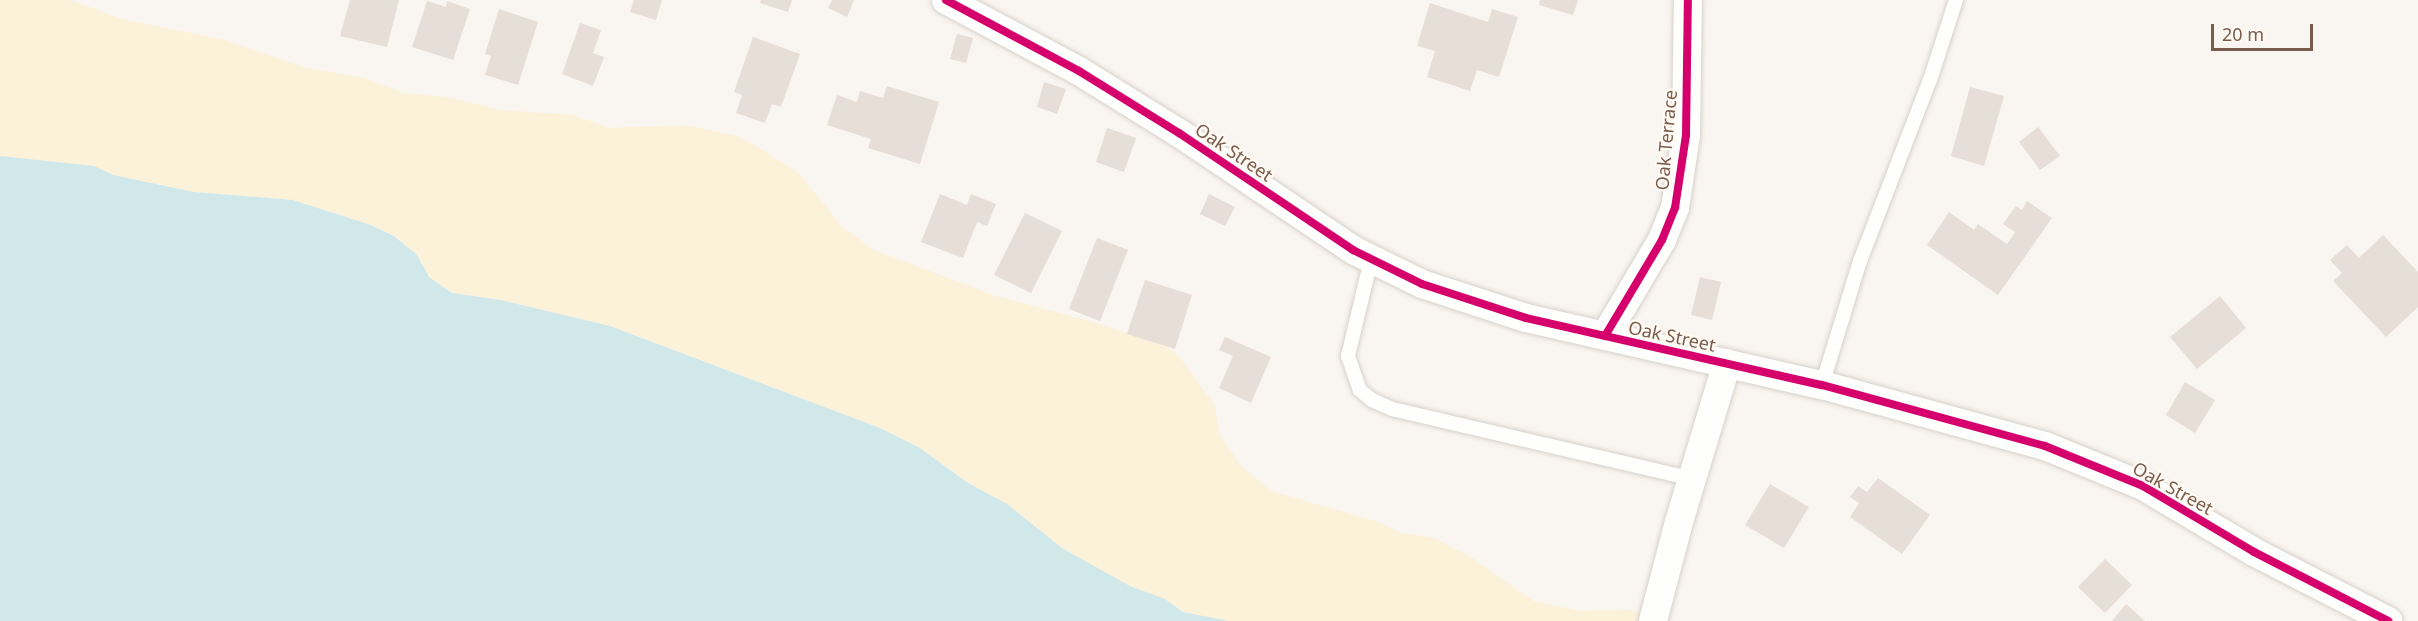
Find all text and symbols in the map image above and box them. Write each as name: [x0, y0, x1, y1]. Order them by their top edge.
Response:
scale bar: [2214, 12, 2316, 50]
text: 20 m: [2222, 22, 2264, 46]
street label: Oak Terrace: [1651, 89, 1681, 191]
street label: Oak Street: [1191, 118, 1277, 186]
street label: Oak Street: [1626, 316, 1718, 356]
street label: Oak Street: [2129, 457, 2217, 519]

